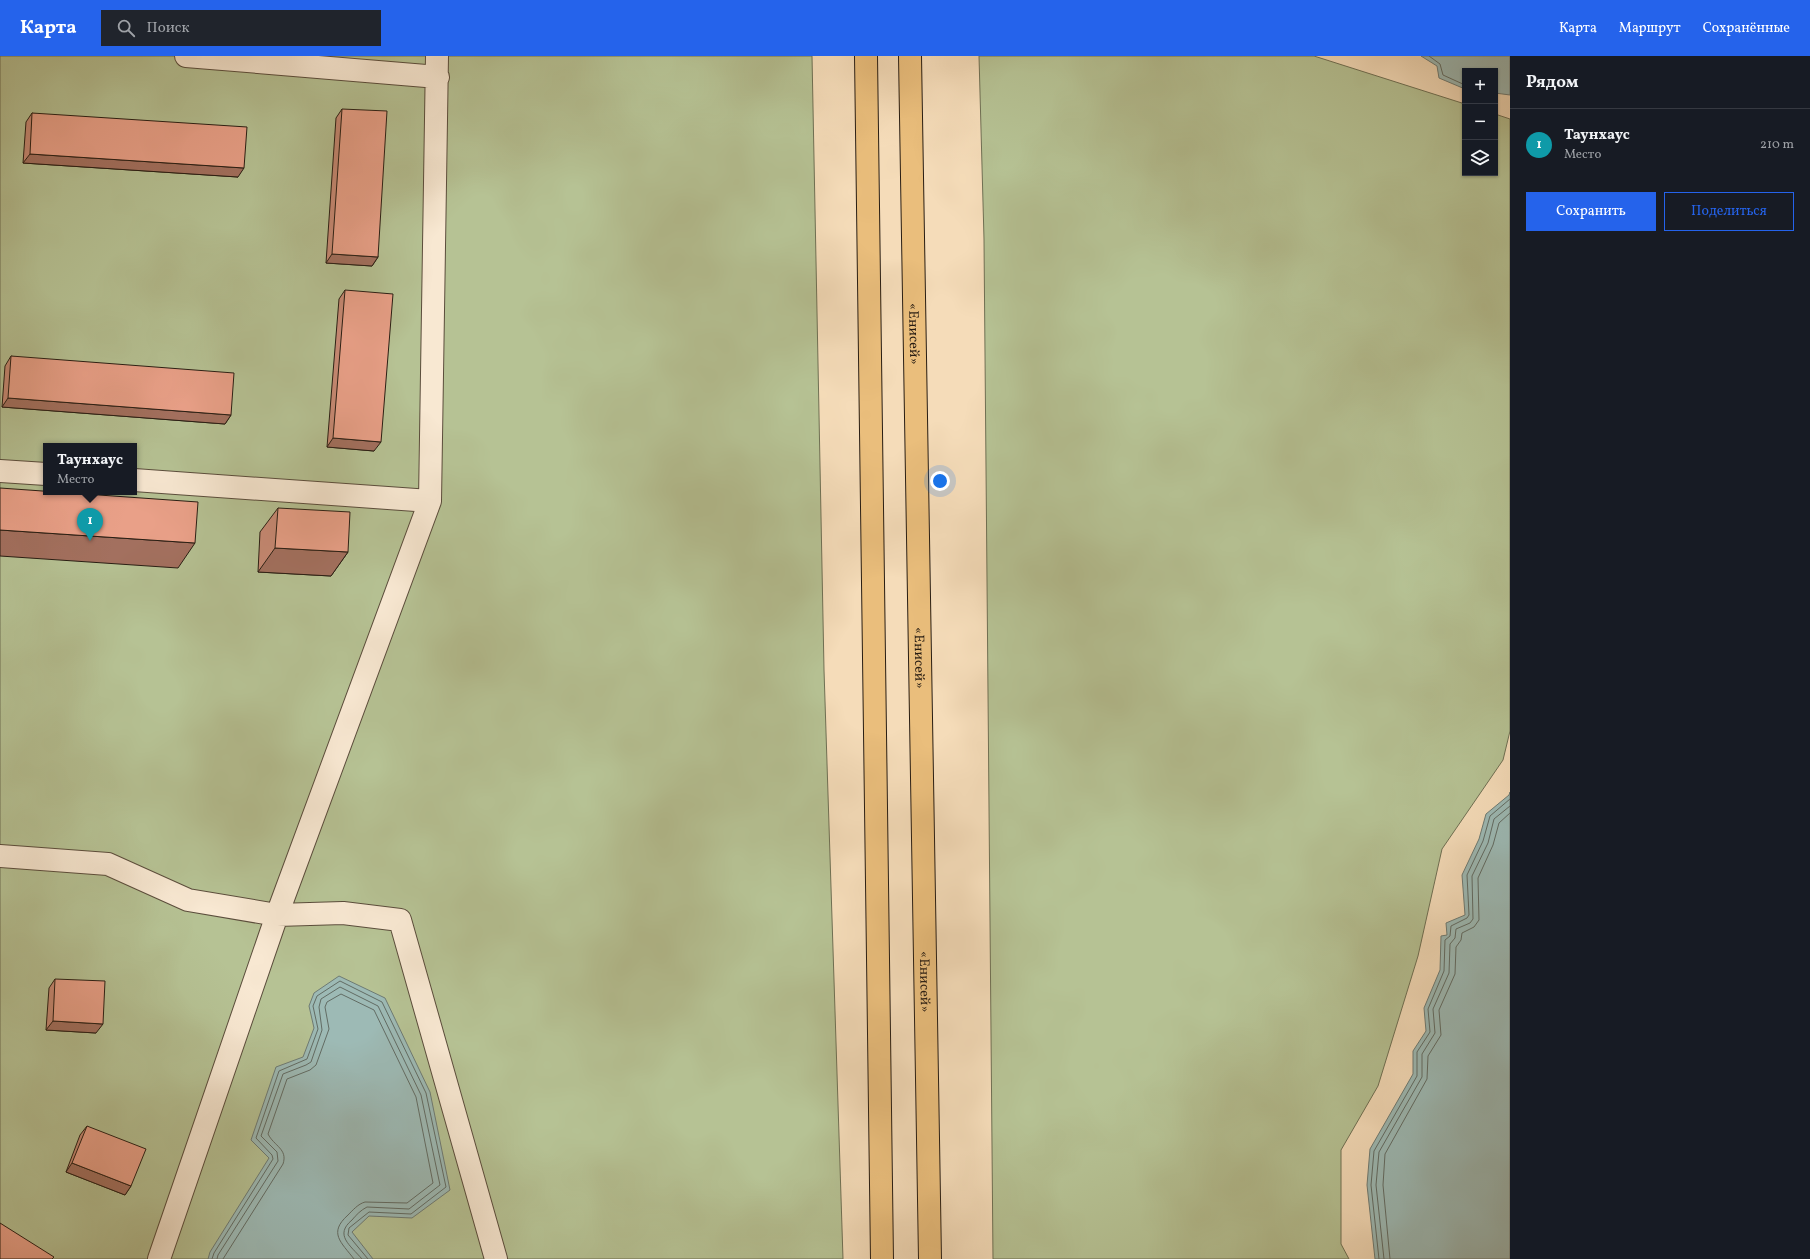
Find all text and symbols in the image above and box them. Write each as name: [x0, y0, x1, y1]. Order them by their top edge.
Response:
search box: [101, 10, 381, 46]
text: Карта: [20, 15, 77, 41]
icon: search: [115, 17, 137, 39]
text: Поиск: [147, 18, 190, 39]
text: Карта: [1559, 19, 1597, 38]
text: Маршрут: [1619, 19, 1681, 38]
text: Сохранённые: [1703, 19, 1790, 38]
map controls: [1462, 68, 1498, 176]
button: +: [1462, 68, 1498, 104]
text: Рядом: [1526, 71, 1579, 94]
button: −: [1462, 104, 1498, 140]
text: Таунхаус: [1564, 125, 1630, 146]
text: 1: [1536, 136, 1542, 154]
text: 210 m: [1760, 136, 1794, 154]
button: layers: [1462, 140, 1498, 176]
text: Место: [1564, 146, 1601, 164]
button: Сохранить: [1526, 192, 1656, 231]
button: Поделиться: [1664, 192, 1794, 231]
street label: «Енисей»: [903, 303, 923, 365]
popup: [43, 443, 137, 495]
text: Таунхаус: [57, 450, 123, 471]
text: Место: [57, 471, 94, 489]
your location: [930, 471, 950, 491]
pin: 1: [77, 508, 103, 541]
street label: «Енисей»: [908, 627, 929, 689]
street label: «Енисей»: [914, 951, 934, 1013]

